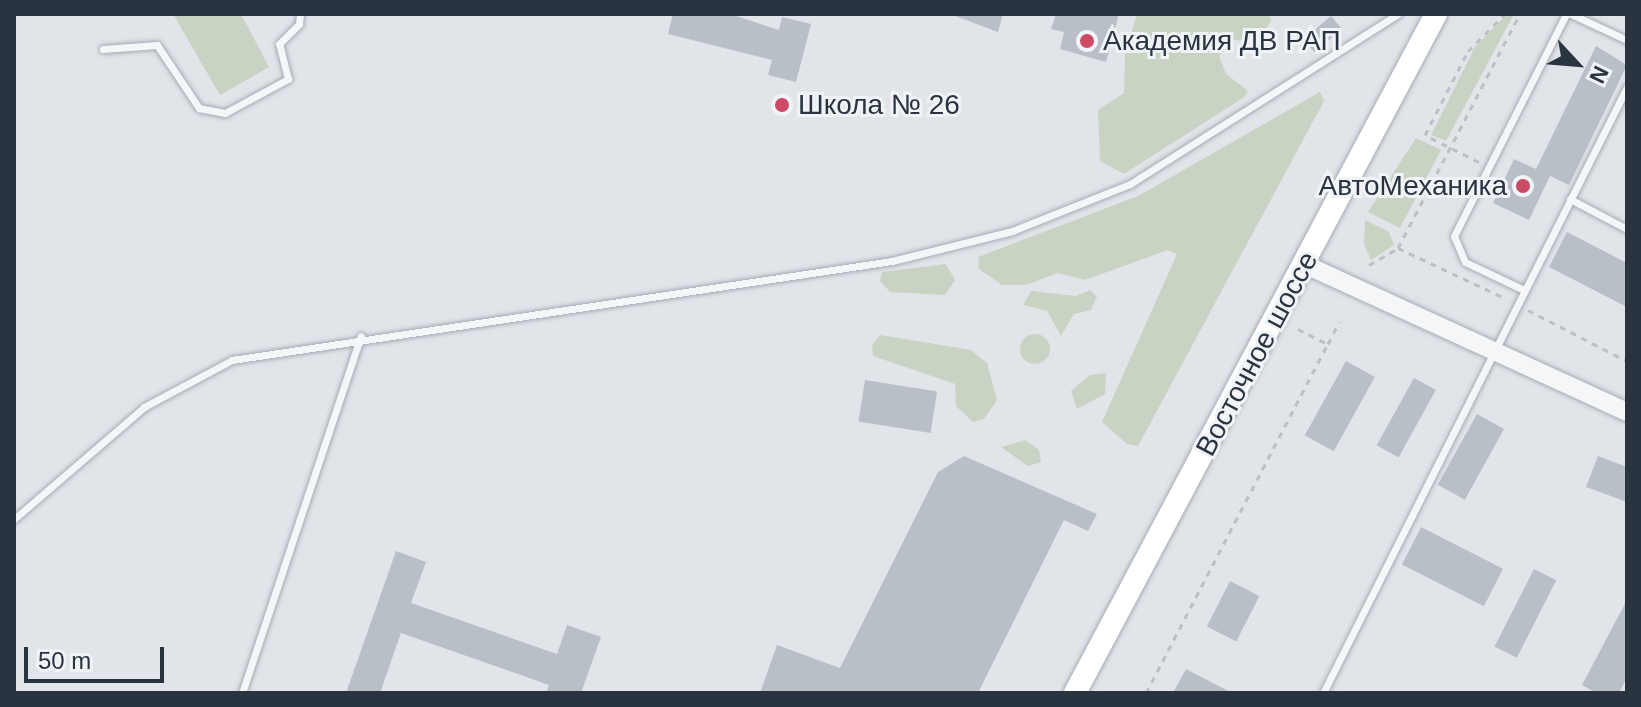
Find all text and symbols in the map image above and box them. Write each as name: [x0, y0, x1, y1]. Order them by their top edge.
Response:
place label: Академия ДВ РАП: [1103, 24, 1341, 58]
north arrow: [1537, 24, 1617, 104]
marker: Академия ДВ РАП: [1078, 32, 1096, 50]
text: N: [1584, 62, 1614, 87]
place label: Школа № 26: [798, 88, 960, 122]
marker: Школа № 26: [773, 96, 791, 114]
place label: АвтоМеханика: [1319, 169, 1507, 203]
marker: АвтоМеханика: [1514, 177, 1532, 195]
street label: Восточное шоссе: [1189, 246, 1325, 462]
scale bar: [28, 631, 168, 681]
text: 50 m: [38, 647, 91, 674]

